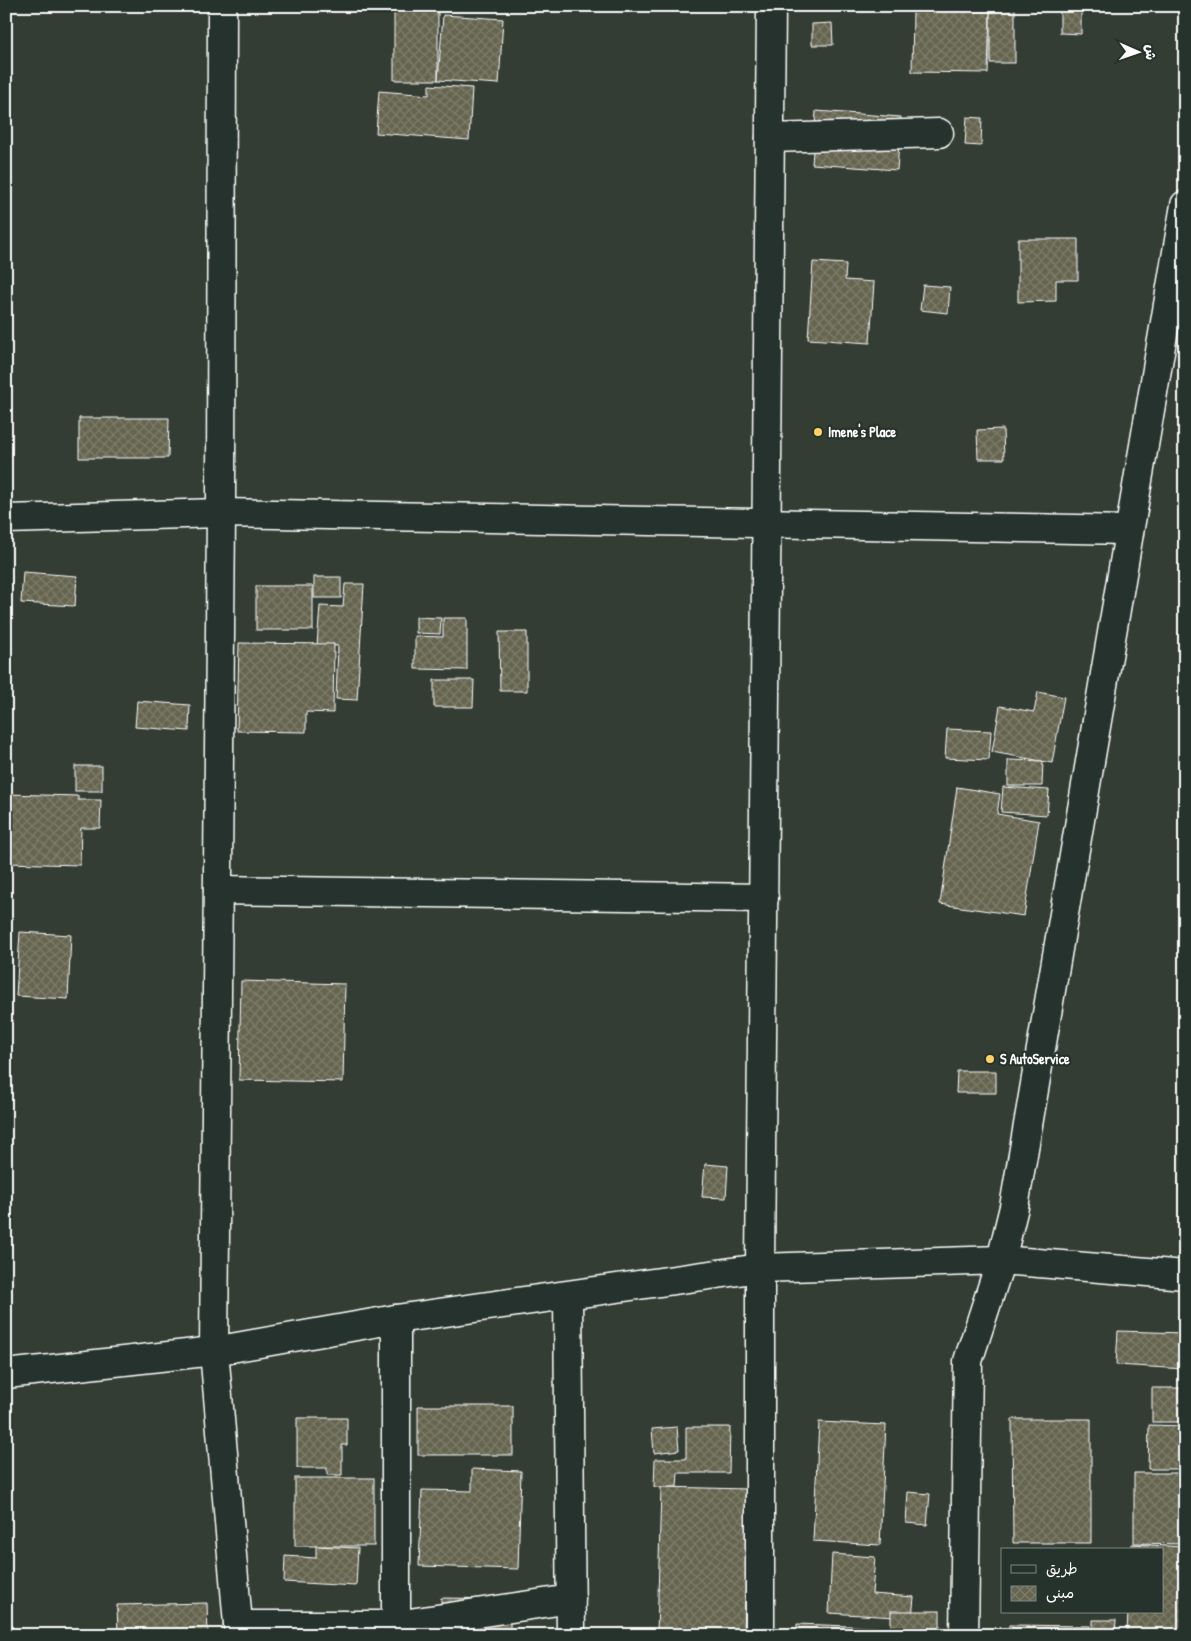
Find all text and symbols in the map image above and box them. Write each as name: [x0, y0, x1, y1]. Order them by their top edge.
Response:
north arrow: [1114, 28, 1164, 78]
text: ش: [1142, 44, 1161, 61]
place label: Imene's Place: [828, 422, 897, 441]
marker: Imene's Place: [812, 426, 824, 438]
place label: S AutoService: [1000, 1049, 1070, 1068]
marker: S AutoService: [984, 1053, 996, 1065]
legend: [1001, 1548, 1164, 1614]
text: طريق: [1046, 1558, 1078, 1579]
text: مبنى: [1046, 1582, 1074, 1603]

